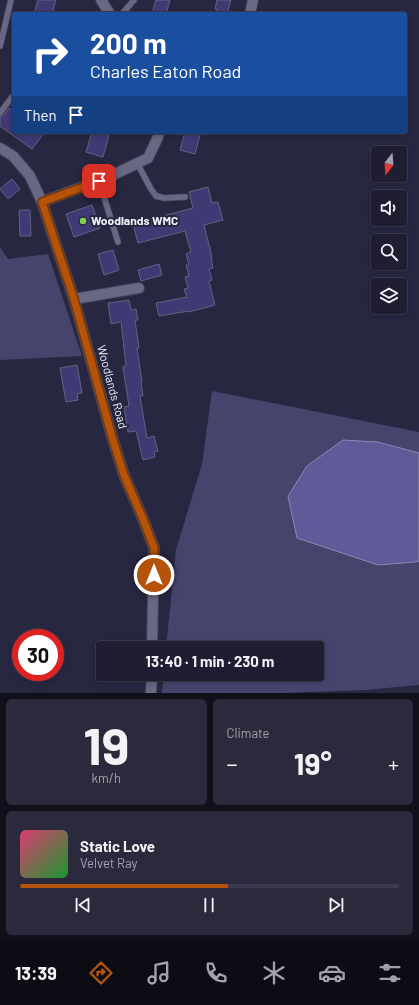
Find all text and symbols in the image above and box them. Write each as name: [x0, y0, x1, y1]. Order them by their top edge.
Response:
text: 200 m: [90, 26, 167, 60]
icon: right: [24, 28, 76, 80]
text: Charles Eaton Road: [90, 60, 241, 82]
icon: arrive: [65, 104, 87, 126]
text: Then: [24, 106, 57, 124]
north arrow: [371, 146, 407, 182]
map controls: [371, 146, 407, 314]
pin: [82, 164, 116, 198]
icon: arrive: [88, 170, 110, 192]
button: sound: [371, 190, 407, 226]
place label: Woodlands WMC: [91, 213, 178, 227]
marker: Woodlands WMC: [78, 216, 88, 226]
button: search: [371, 234, 407, 270]
button: layers: [371, 278, 407, 314]
street label: Woodlands Road: [95, 343, 131, 430]
position arrow: [133, 554, 175, 596]
speed limit sign: 30: [12, 629, 64, 681]
text: 13:40 · 1 min · 230 m: [146, 652, 274, 670]
text: 19: [83, 713, 129, 775]
text: Climate: [227, 725, 270, 741]
text: 19°: [294, 745, 332, 781]
text: −: [227, 750, 238, 776]
text: +: [388, 750, 399, 776]
text: km/h: [92, 770, 121, 786]
text: Static Love: [80, 837, 155, 855]
text: Velvet Ray: [80, 855, 138, 871]
icon: previous: [72, 894, 94, 916]
icon: pause: [198, 894, 220, 916]
icon: next: [325, 894, 347, 916]
icon: directions: [87, 959, 115, 987]
icon: music: [145, 959, 173, 987]
icon: phone: [202, 959, 230, 987]
icon: climate: [260, 959, 288, 987]
icon: car: [318, 959, 346, 987]
icon: filters: [376, 959, 404, 987]
text: 13:39: [15, 962, 57, 984]

